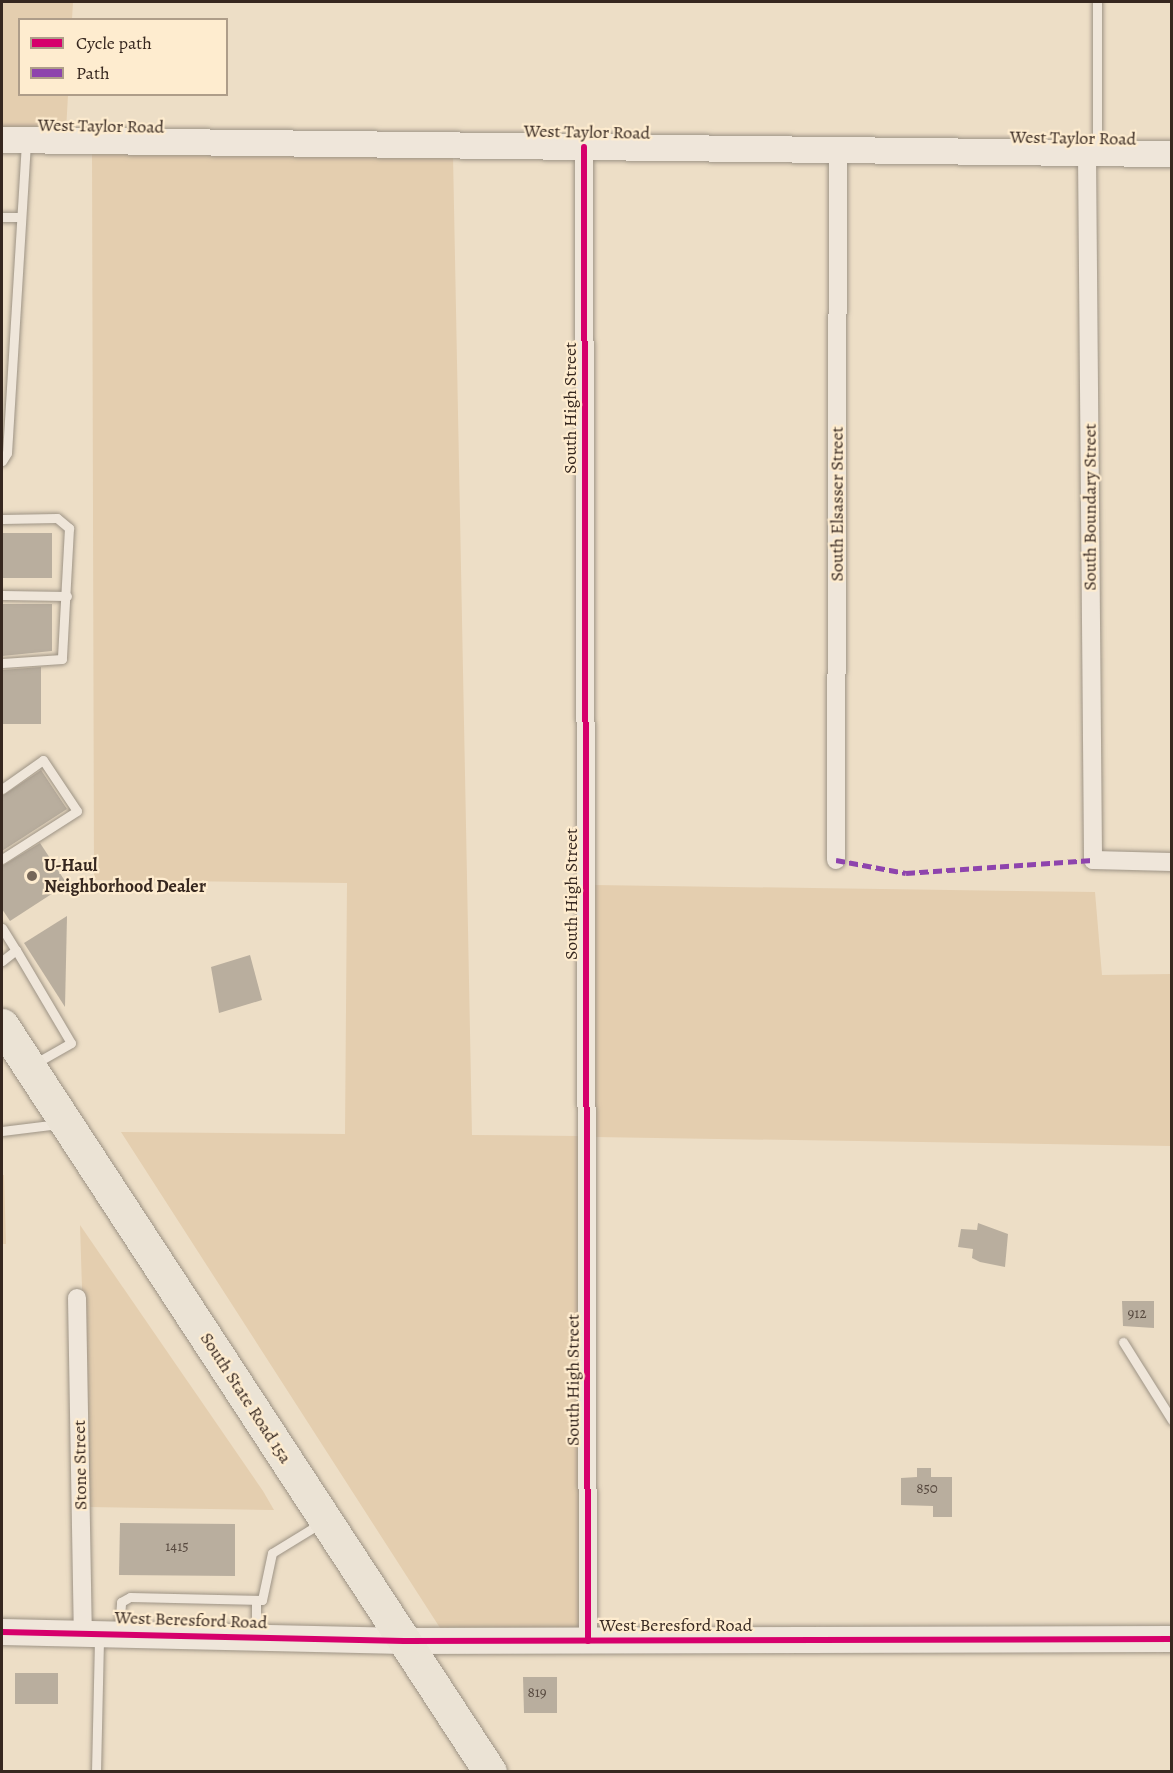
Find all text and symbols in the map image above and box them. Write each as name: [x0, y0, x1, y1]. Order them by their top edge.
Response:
legend: [18, 18, 228, 96]
text: Cycle path: [76, 31, 152, 55]
text: Path: [76, 61, 110, 85]
street label: West Taylor Road: [38, 114, 164, 138]
street label: West Taylor Road: [524, 120, 650, 144]
street label: West Taylor Road: [1010, 126, 1136, 150]
street label: South High Street: [559, 342, 581, 474]
street label: South Boundary Street: [1079, 423, 1101, 591]
street label: South Elsasser Street: [826, 427, 848, 581]
street label: South High Street: [560, 828, 582, 960]
place label: U-Haul Neighborhood Dealer: [44, 855, 206, 898]
marker: U-Haul Neighborhood Dealer: [25, 869, 39, 883]
house number: 912: [1127, 1305, 1147, 1323]
street label: South High Street: [562, 1314, 584, 1446]
street label: South State Road 15a: [196, 1328, 296, 1468]
street label: Stone Street: [68, 1420, 92, 1510]
house number: 850: [916, 1480, 938, 1498]
house number: 1415: [165, 1538, 189, 1556]
street label: West Beresford Road: [114, 1607, 268, 1633]
street label: West Beresford Road: [600, 1614, 752, 1636]
house number: 819: [527, 1684, 547, 1702]

